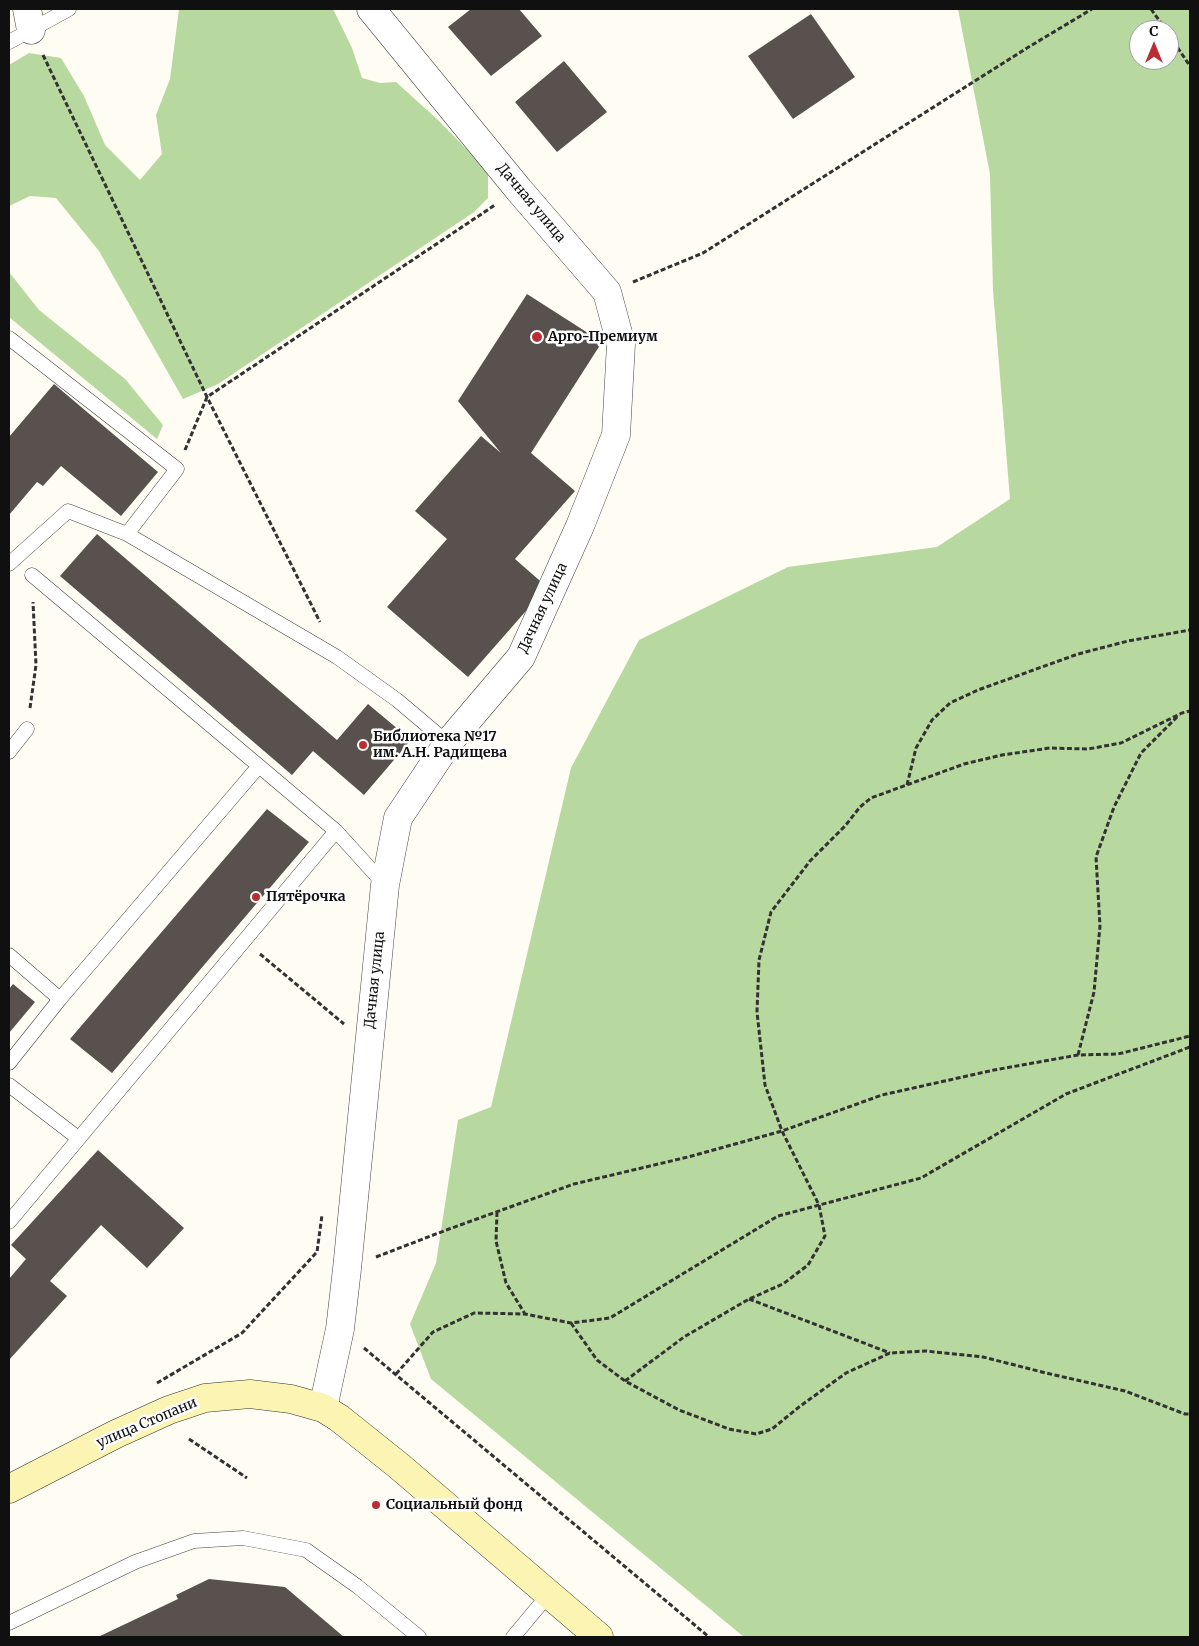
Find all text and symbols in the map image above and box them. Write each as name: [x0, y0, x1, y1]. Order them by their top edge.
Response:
north arrow: [1129, 20, 1179, 70]
text: С: [1149, 22, 1159, 40]
street label: Дачная улица: [493, 160, 569, 246]
place label: Арго-Премиум: [548, 329, 658, 345]
marker: Арго-Премиум: [530, 330, 544, 344]
street label: Дачная улица: [515, 560, 571, 656]
place label: Библиотека №17 им. А.Н. Радищева: [373, 729, 507, 762]
marker: Библиотека №17 им. А.Н. Радищева: [357, 739, 369, 751]
place label: Пятёрочка: [266, 889, 346, 905]
marker: Пятёрочка: [250, 891, 262, 903]
street label: Дачная улица: [362, 931, 388, 1029]
street label: улица Стопани: [94, 1394, 200, 1452]
place label: Социальный фонд: [386, 1497, 523, 1513]
marker: Социальный фонд: [370, 1499, 382, 1511]

